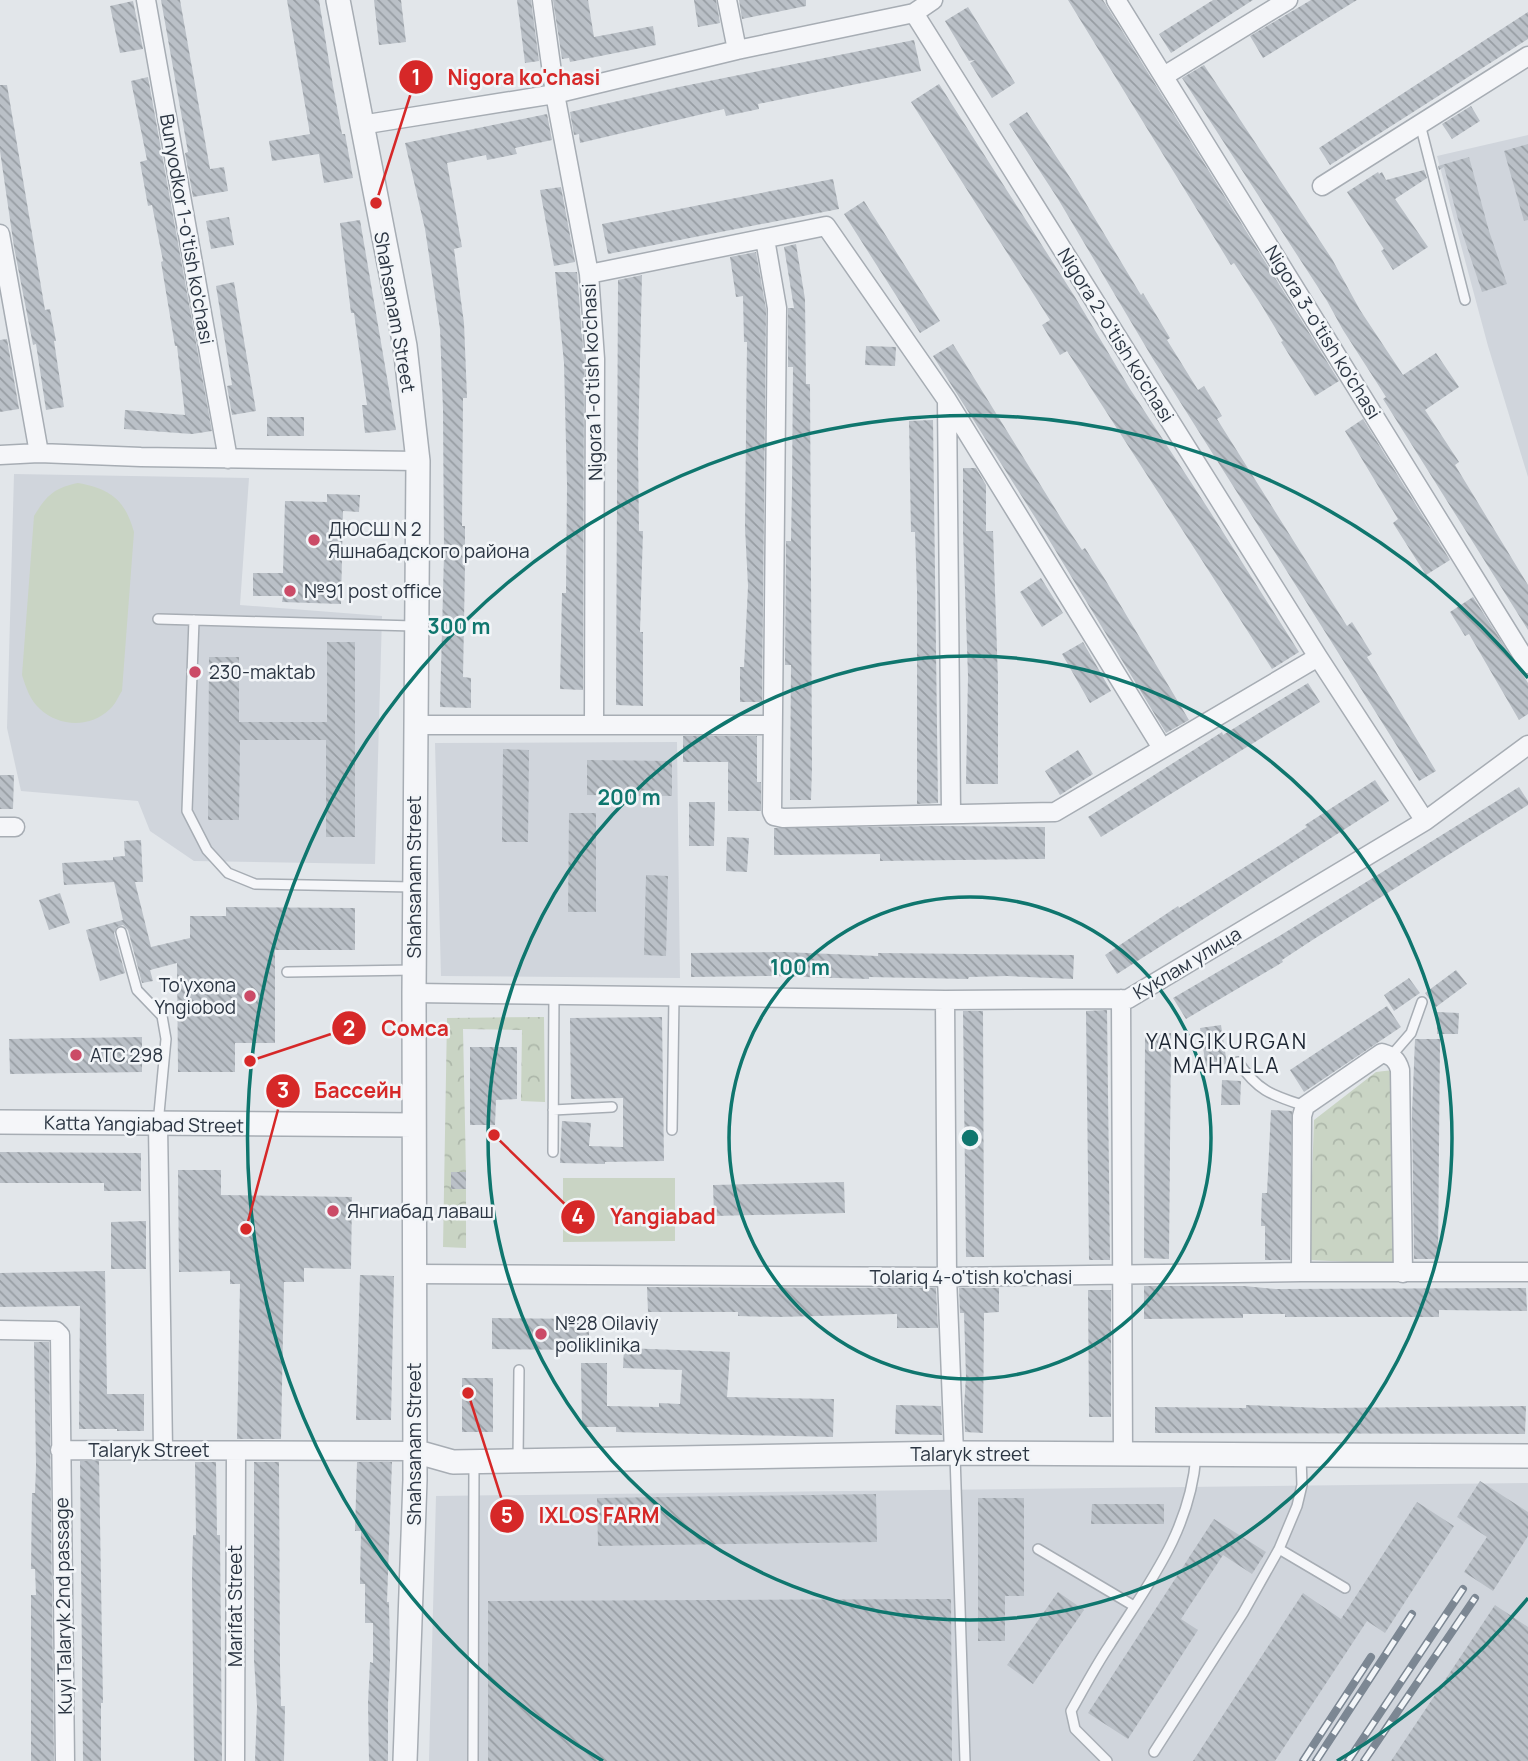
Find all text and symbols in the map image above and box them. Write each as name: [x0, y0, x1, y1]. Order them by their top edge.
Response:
callout: Nigora ko'chasi: [399, 56, 615, 98]
text: 1: [411, 63, 421, 91]
text: Nigora ko'chasi: [448, 63, 601, 91]
street label: Bunyodkor 1-o'tish ko'chasi: [154, 112, 220, 346]
street label: Shahsanam Street: [368, 230, 422, 394]
street label: Nigora 3-o'tish ko'chasi: [1259, 240, 1387, 424]
street label: Nigora 2-o'tish ko'chasi: [1052, 243, 1180, 427]
street label: Nigora 1-o'tish ko'chasi: [576, 283, 608, 481]
place label: ДЮСШ N 2 Яшнабадского района: [328, 516, 530, 564]
marker: ДЮСШ N 2 Яшнабадского района: [306, 532, 322, 548]
place label: №91 post office: [304, 578, 442, 604]
marker: №91 post office: [282, 583, 298, 599]
text: 300 m: [428, 612, 490, 640]
place label: 230-maktab: [209, 659, 315, 685]
marker: 230-maktab: [187, 664, 203, 680]
text: 200 m: [597, 783, 661, 811]
street label: Shahsanam Street: [401, 796, 427, 958]
street label: Куклам улица: [1128, 920, 1246, 1006]
text: 100 m: [770, 953, 830, 981]
place label: To'yxona Yngiobod: [154, 972, 236, 1020]
marker: To'yxona Yngiobod: [242, 988, 258, 1004]
callout: Сомса: [332, 1007, 462, 1049]
text: 2: [343, 1014, 355, 1042]
text: Сомса: [381, 1014, 449, 1042]
district label: YANGIKURGAN MAHALLA: [1146, 1027, 1308, 1079]
place label: АТС 298: [90, 1042, 163, 1068]
marker: АТС 298: [68, 1047, 84, 1063]
callout: Бассейн: [265, 1070, 416, 1112]
text: 3: [277, 1076, 289, 1104]
text: Бассейн: [314, 1076, 402, 1104]
street label: Katta Yangiabad Street: [44, 1109, 244, 1139]
centre of rings: [958, 1126, 982, 1150]
callout: Yangiabad: [561, 1196, 729, 1238]
place label: Янгиабад лаваш: [347, 1198, 494, 1224]
text: 4: [572, 1202, 584, 1230]
text: Yangiabad: [610, 1202, 716, 1230]
marker: Янгиабад лаваш: [325, 1203, 341, 1219]
street label: Tolariq 4-o'tish ko'chasi: [870, 1264, 1072, 1290]
place label: №28 Oilaviy poliklinika: [555, 1310, 659, 1358]
marker: №28 Oilaviy poliklinika: [533, 1326, 549, 1342]
street label: Shahsanam Street: [401, 1363, 427, 1525]
street label: Talaryk Street: [88, 1437, 210, 1463]
street label: Talaryk street: [910, 1441, 1030, 1467]
callout: IXLOS FARM: [490, 1495, 674, 1537]
street label: Kuyi Talaryk 2nd passage: [48, 1497, 78, 1715]
text: 5: [501, 1501, 513, 1529]
text: IXLOS FARM: [539, 1501, 659, 1529]
street label: Marifat Street: [222, 1545, 248, 1667]

